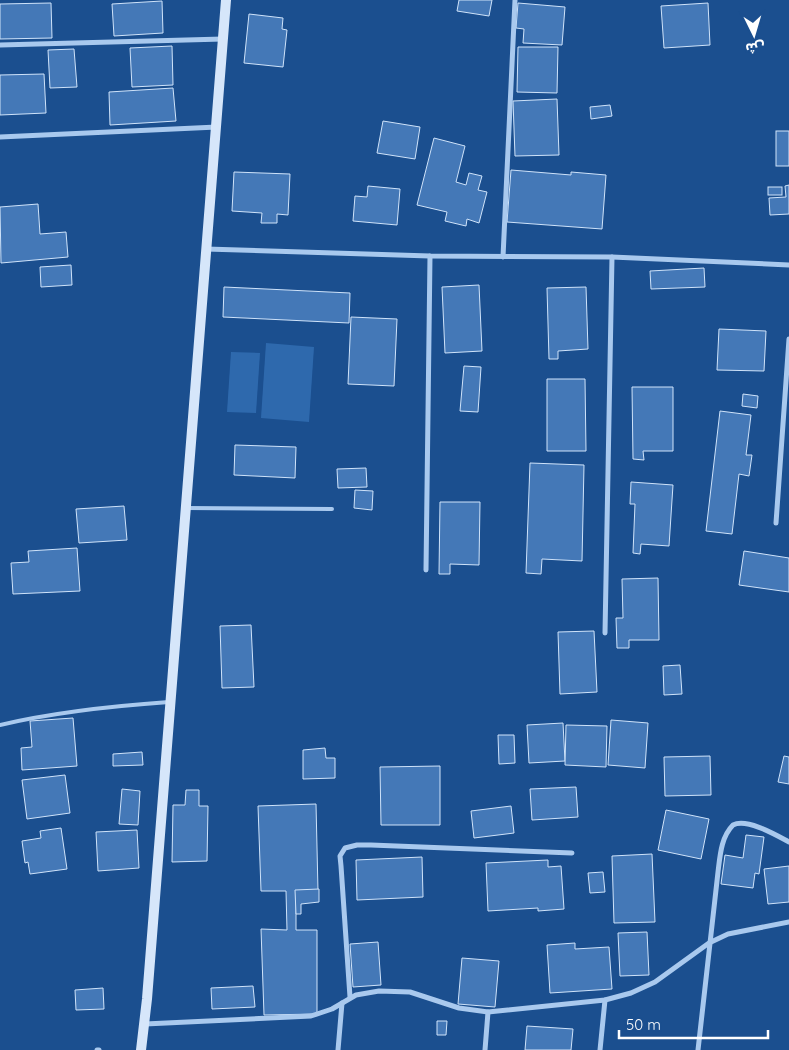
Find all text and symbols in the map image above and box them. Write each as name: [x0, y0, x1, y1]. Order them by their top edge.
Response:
north arrow: [729, 10, 779, 60]
text: ش: [745, 38, 765, 58]
scale bar: [619, 1008, 768, 1040]
text: 50 m: [626, 1015, 661, 1034]

